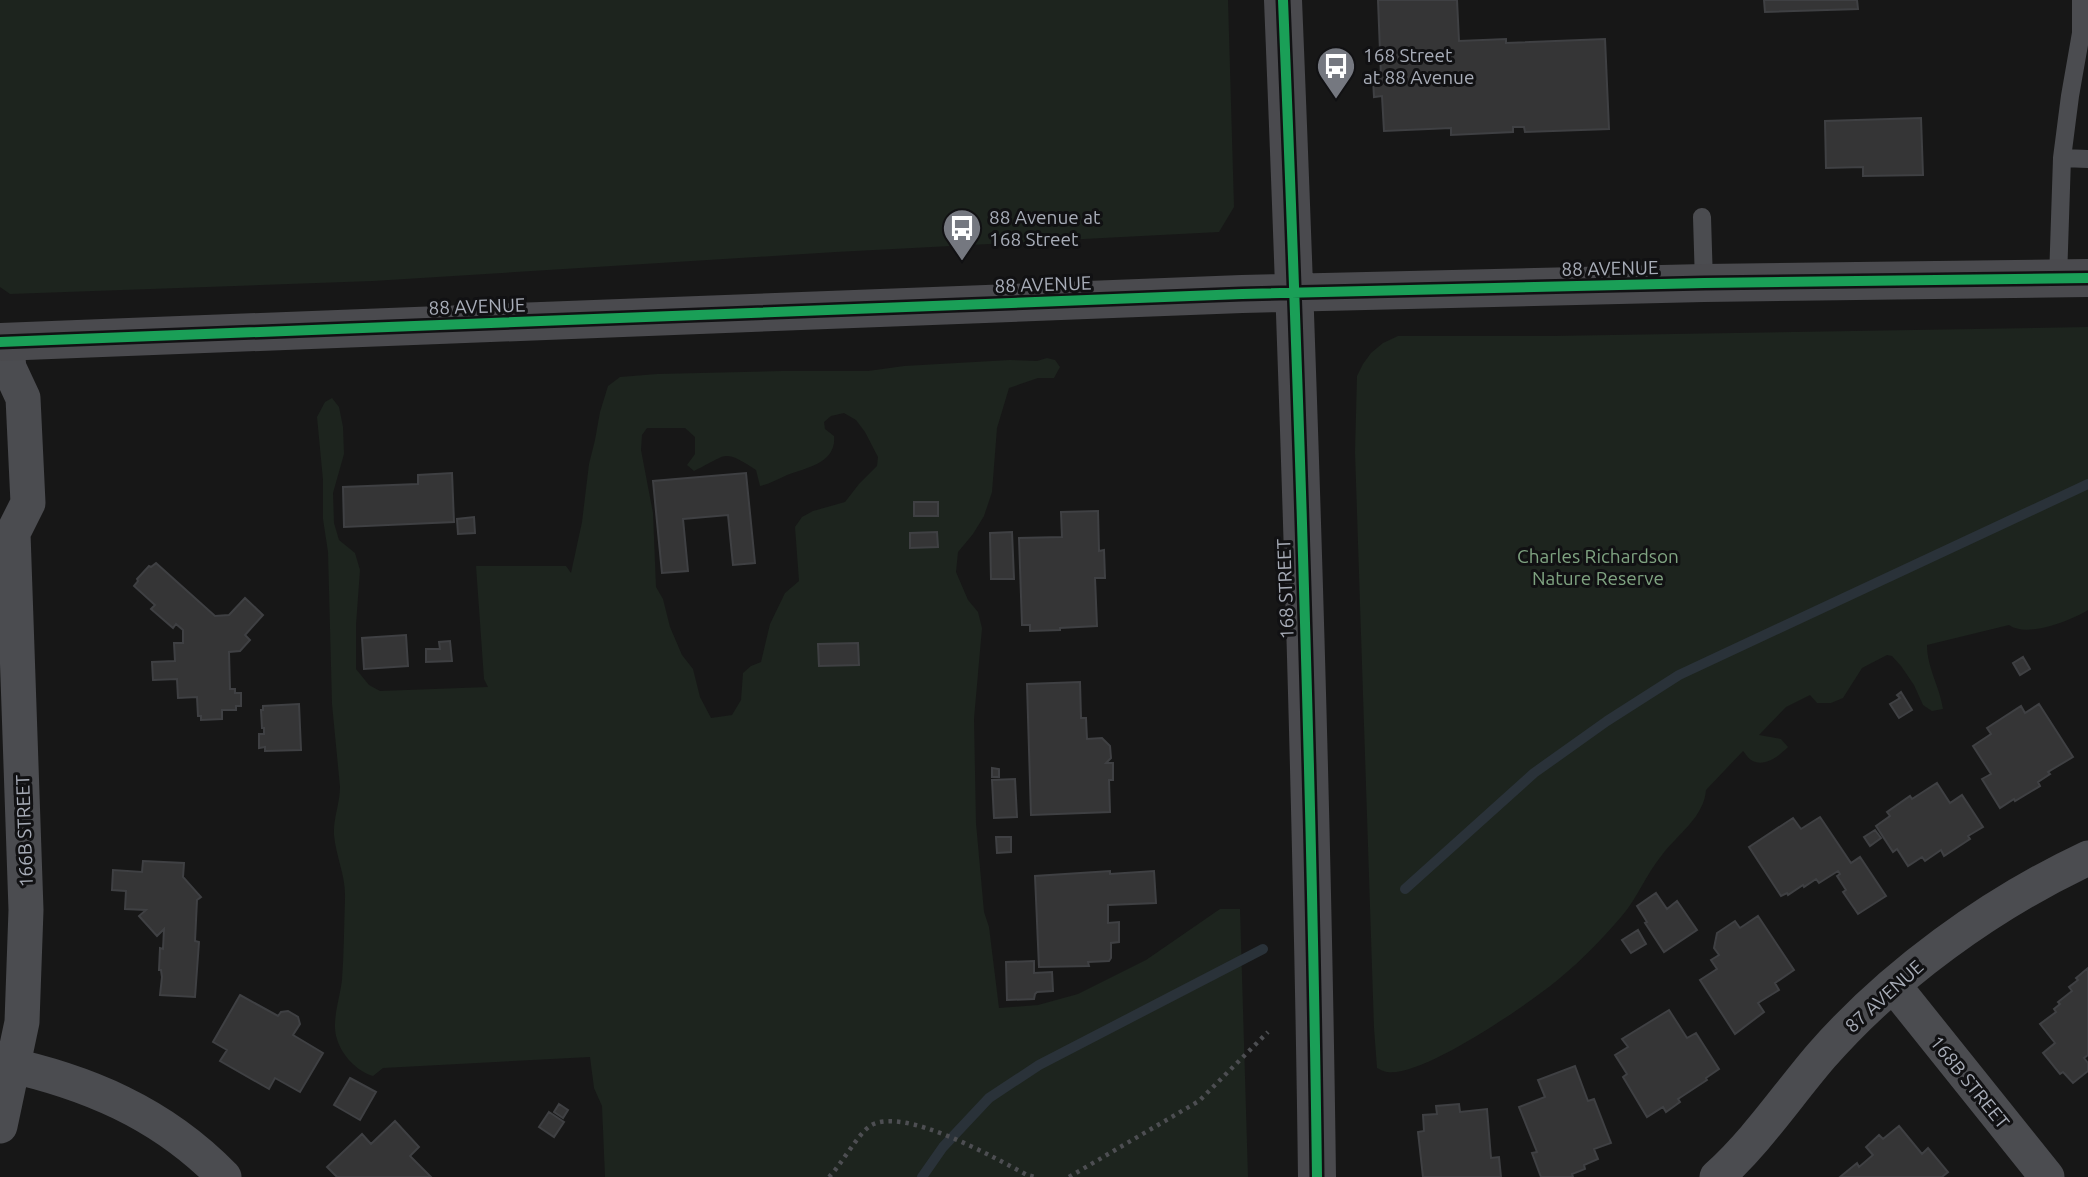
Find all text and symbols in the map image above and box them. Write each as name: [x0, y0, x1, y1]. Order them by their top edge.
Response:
place label: 168 Street at 88 Avenue: [1363, 44, 1474, 88]
bus stop icon: 168 Street at 88 Avenue: [1315, 45, 1357, 100]
place label: 88 Avenue at 168 Street: [989, 206, 1101, 250]
bus stop icon: 88 Avenue at 168 Street: [941, 207, 983, 262]
street label: 88 AVENUE: [1561, 256, 1659, 280]
street label: 88 AVENUE: [994, 271, 1092, 297]
street label: 88 AVENUE: [428, 293, 526, 319]
street label: 168 STREET: [1272, 538, 1298, 640]
park label: Charles Richardson Nature Reserve: [1517, 545, 1679, 589]
street label: 166B STREET: [11, 774, 37, 888]
street label: 87 AVENUE: [1841, 955, 1927, 1037]
street label: 168B STREET: [1926, 1031, 2014, 1133]

